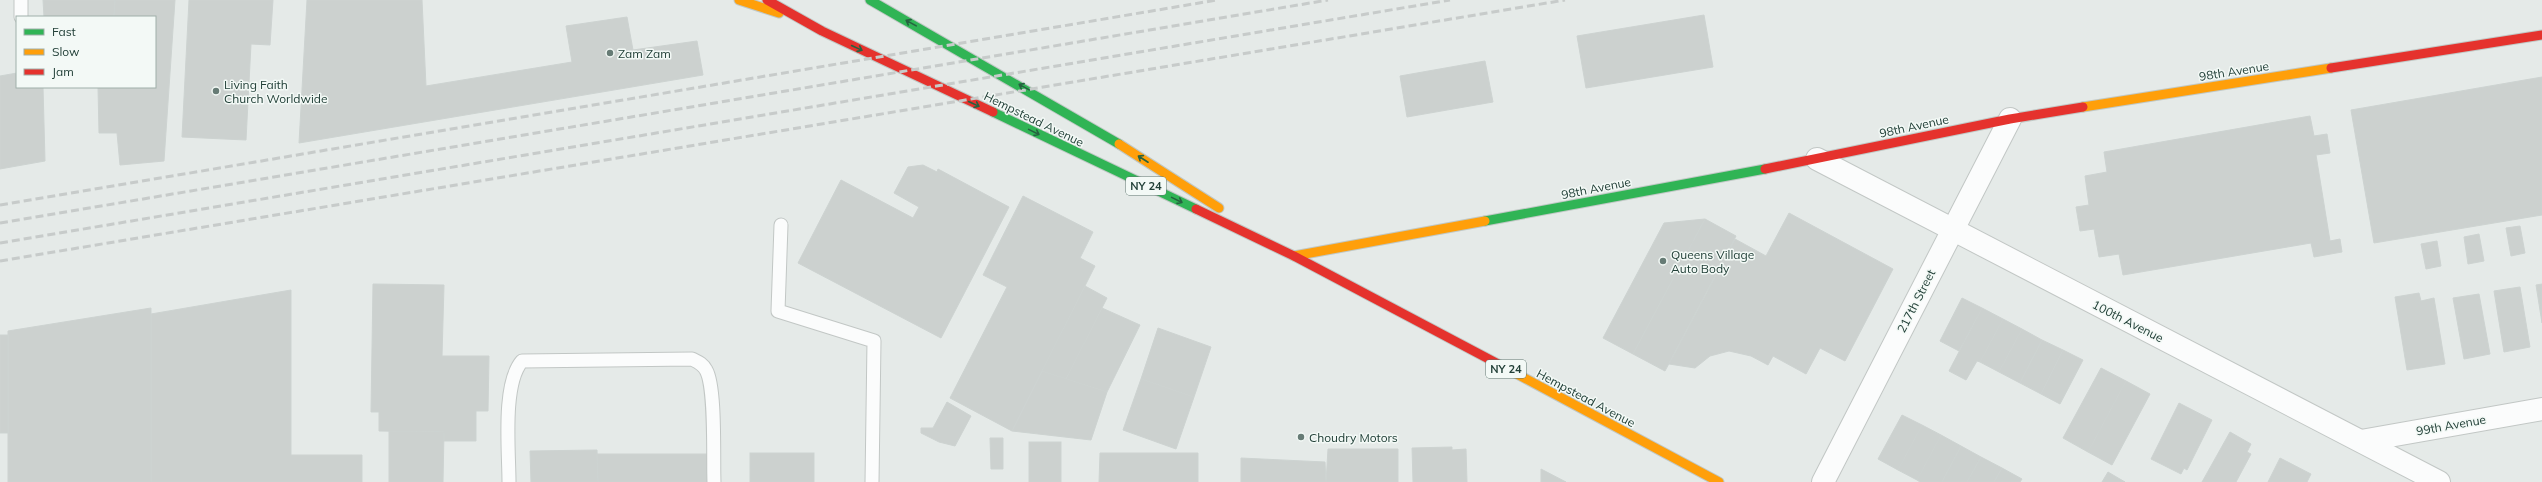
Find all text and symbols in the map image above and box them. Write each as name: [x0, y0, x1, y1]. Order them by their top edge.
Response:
legend: [16, 16, 156, 88]
one-way arrow: [905, 19, 917, 27]
text: Fast: [52, 24, 76, 39]
text: Slow: [52, 44, 80, 59]
one-way arrow: [851, 45, 863, 52]
place label: Zam Zam: [618, 46, 671, 61]
marker: Zam Zam: [605, 48, 615, 58]
street label: 98th Avenue: [2198, 58, 2270, 84]
text: Jam: [52, 64, 74, 79]
place label: Living Faith Church Worldwide: [224, 77, 327, 106]
one-way arrow: [1018, 83, 1030, 91]
marker: Living Faith Church Worldwide: [211, 86, 221, 96]
street label: Hempstead Avenue: [982, 88, 1086, 150]
one-way arrow: [968, 101, 980, 108]
street label: 98th Avenue: [1878, 111, 1950, 141]
one-way arrow: [1028, 129, 1040, 136]
one-way arrow: [1138, 155, 1149, 163]
street label: 98th Avenue: [1560, 174, 1632, 202]
road number: NY 24: [1126, 177, 1166, 195]
one-way arrow: [1170, 197, 1182, 204]
place label: Queens Village Auto Body: [1671, 247, 1754, 276]
marker: Queens Village Auto Body: [1658, 256, 1668, 266]
street label: 217th Street: [1894, 267, 1938, 335]
street label: 100th Avenue: [2090, 297, 2166, 345]
road number: NY 24: [1486, 360, 1526, 378]
street label: Hempstead Avenue: [1534, 366, 1638, 430]
street label: 99th Avenue: [2415, 411, 2487, 439]
place label: Choudry Motors: [1309, 430, 1398, 445]
marker: Choudry Motors: [1296, 432, 1306, 442]

